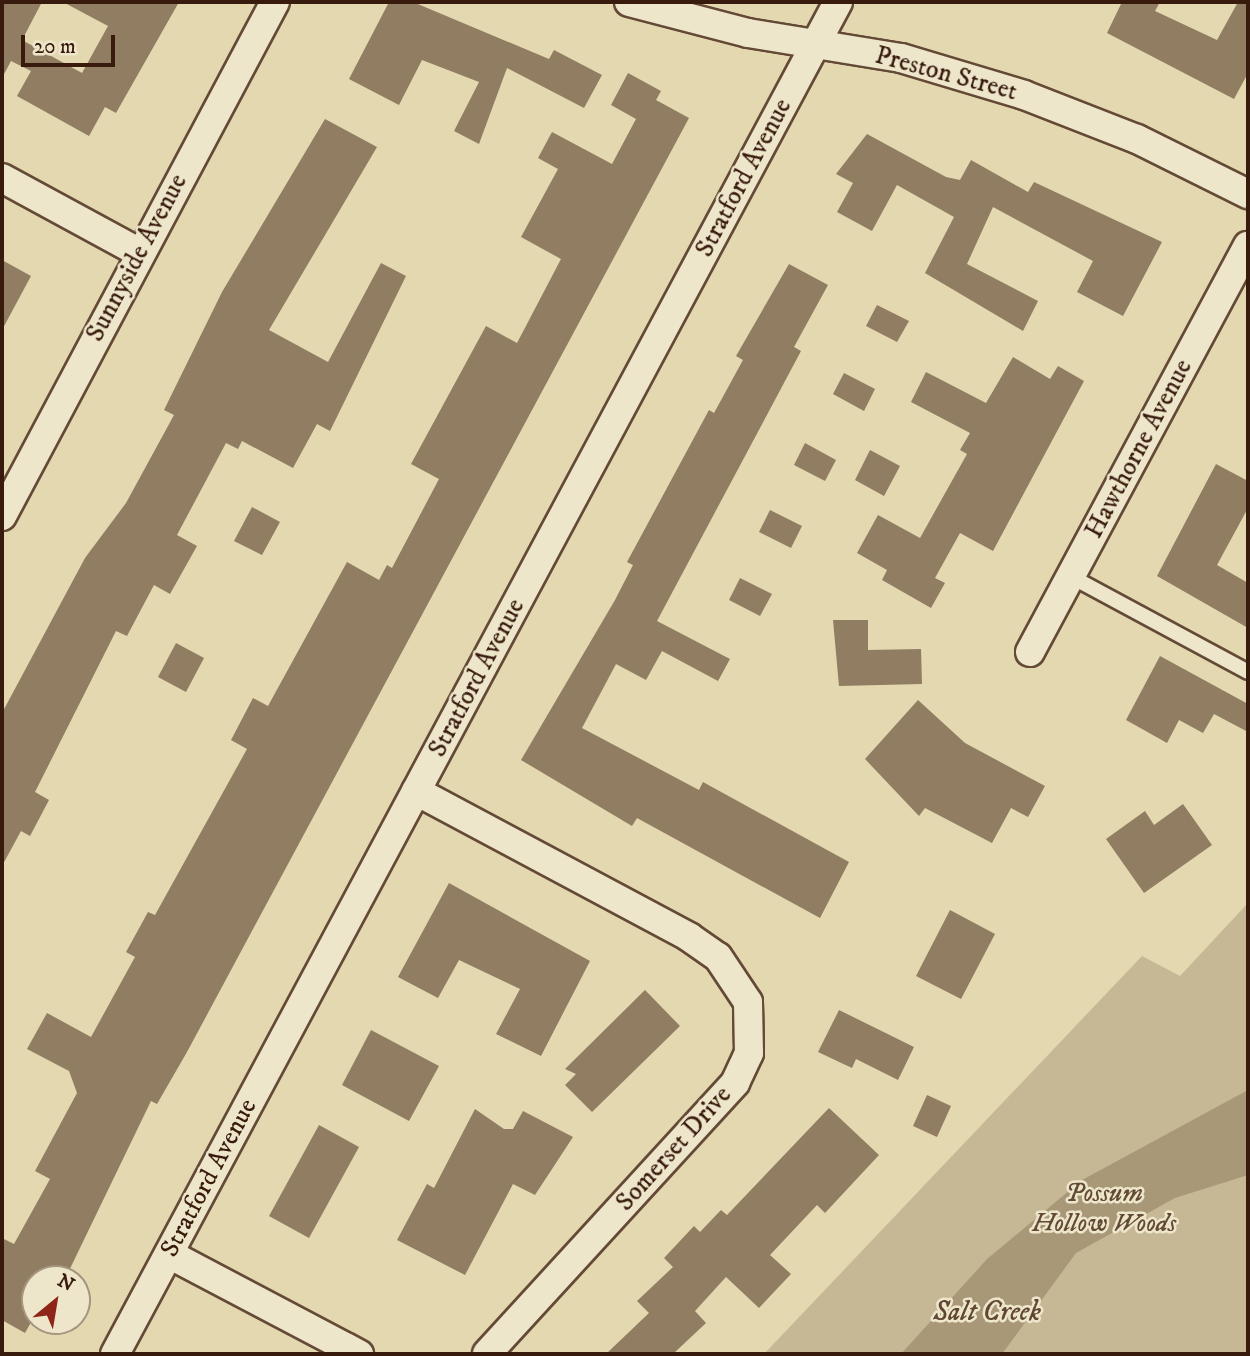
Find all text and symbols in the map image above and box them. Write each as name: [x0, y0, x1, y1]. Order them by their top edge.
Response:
scale bar: [24, 21, 119, 65]
text: 20 m: [34, 34, 76, 60]
street label: Preston Street: [872, 40, 1020, 108]
street label: Stratford Avenue: [689, 93, 799, 263]
street label: Sunnyside Avenue: [80, 169, 194, 347]
street label: Hawthorne Avenue: [1079, 354, 1199, 544]
street label: Stratford Avenue: [422, 593, 532, 763]
street label: Somerset Drive: [610, 1080, 738, 1218]
street label: Stratford Avenue: [154, 1093, 264, 1263]
park label: Possum Hollow Woods: [1032, 1178, 1176, 1240]
north arrow: [21, 1265, 91, 1335]
text: N: [53, 1269, 78, 1297]
water label: Salt Creek: [933, 1295, 1041, 1329]

